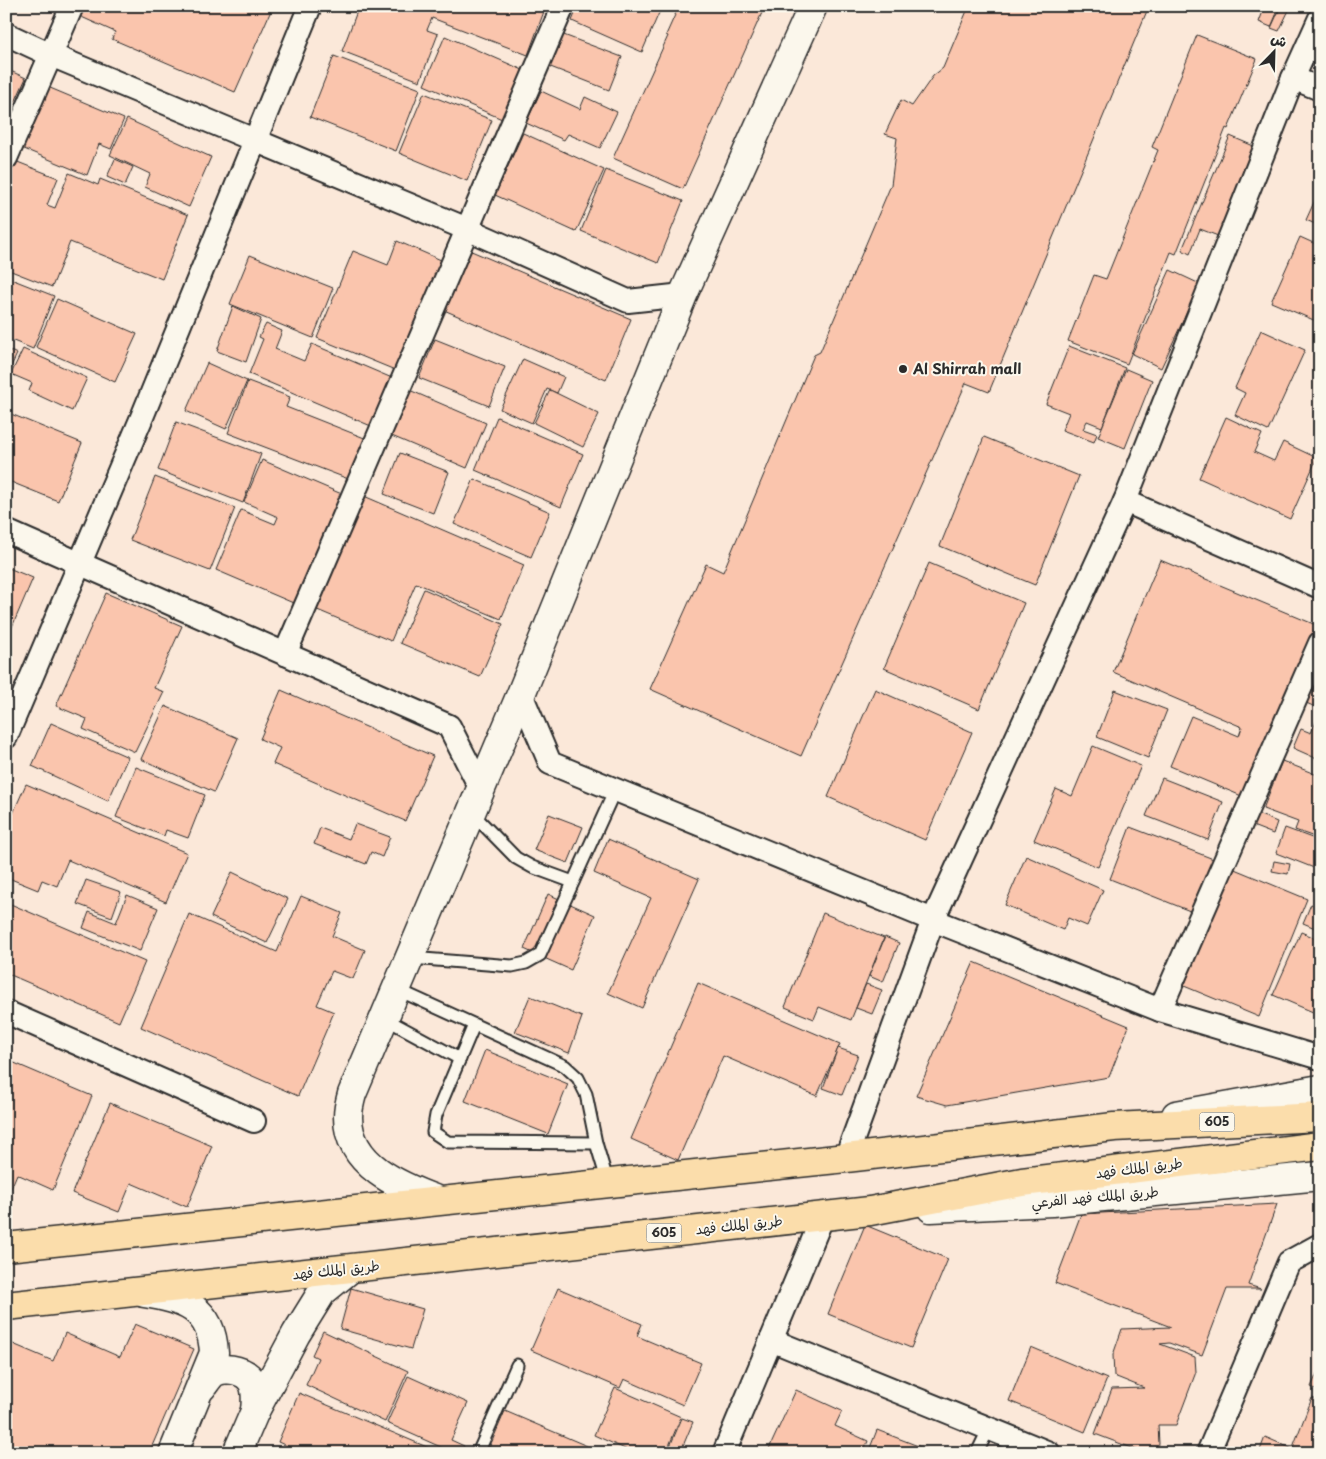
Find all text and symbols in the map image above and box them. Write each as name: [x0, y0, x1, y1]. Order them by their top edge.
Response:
text: ش: [1268, 27, 1290, 52]
north arrow: [1248, 28, 1298, 78]
place label: Al Shirrah mall: [912, 358, 1021, 379]
marker: Al Shirrah mall: [897, 363, 909, 375]
road number: 605: [1200, 1112, 1234, 1132]
street label: طريق الملك فهد: [1094, 1152, 1184, 1183]
street label: طريق الملك فهد الفرعي: [1030, 1180, 1160, 1216]
street label: طريق الملك فهد: [694, 1209, 784, 1240]
road number: 605: [646, 1224, 682, 1242]
street label: طريق الملك فهد: [291, 1254, 381, 1285]

